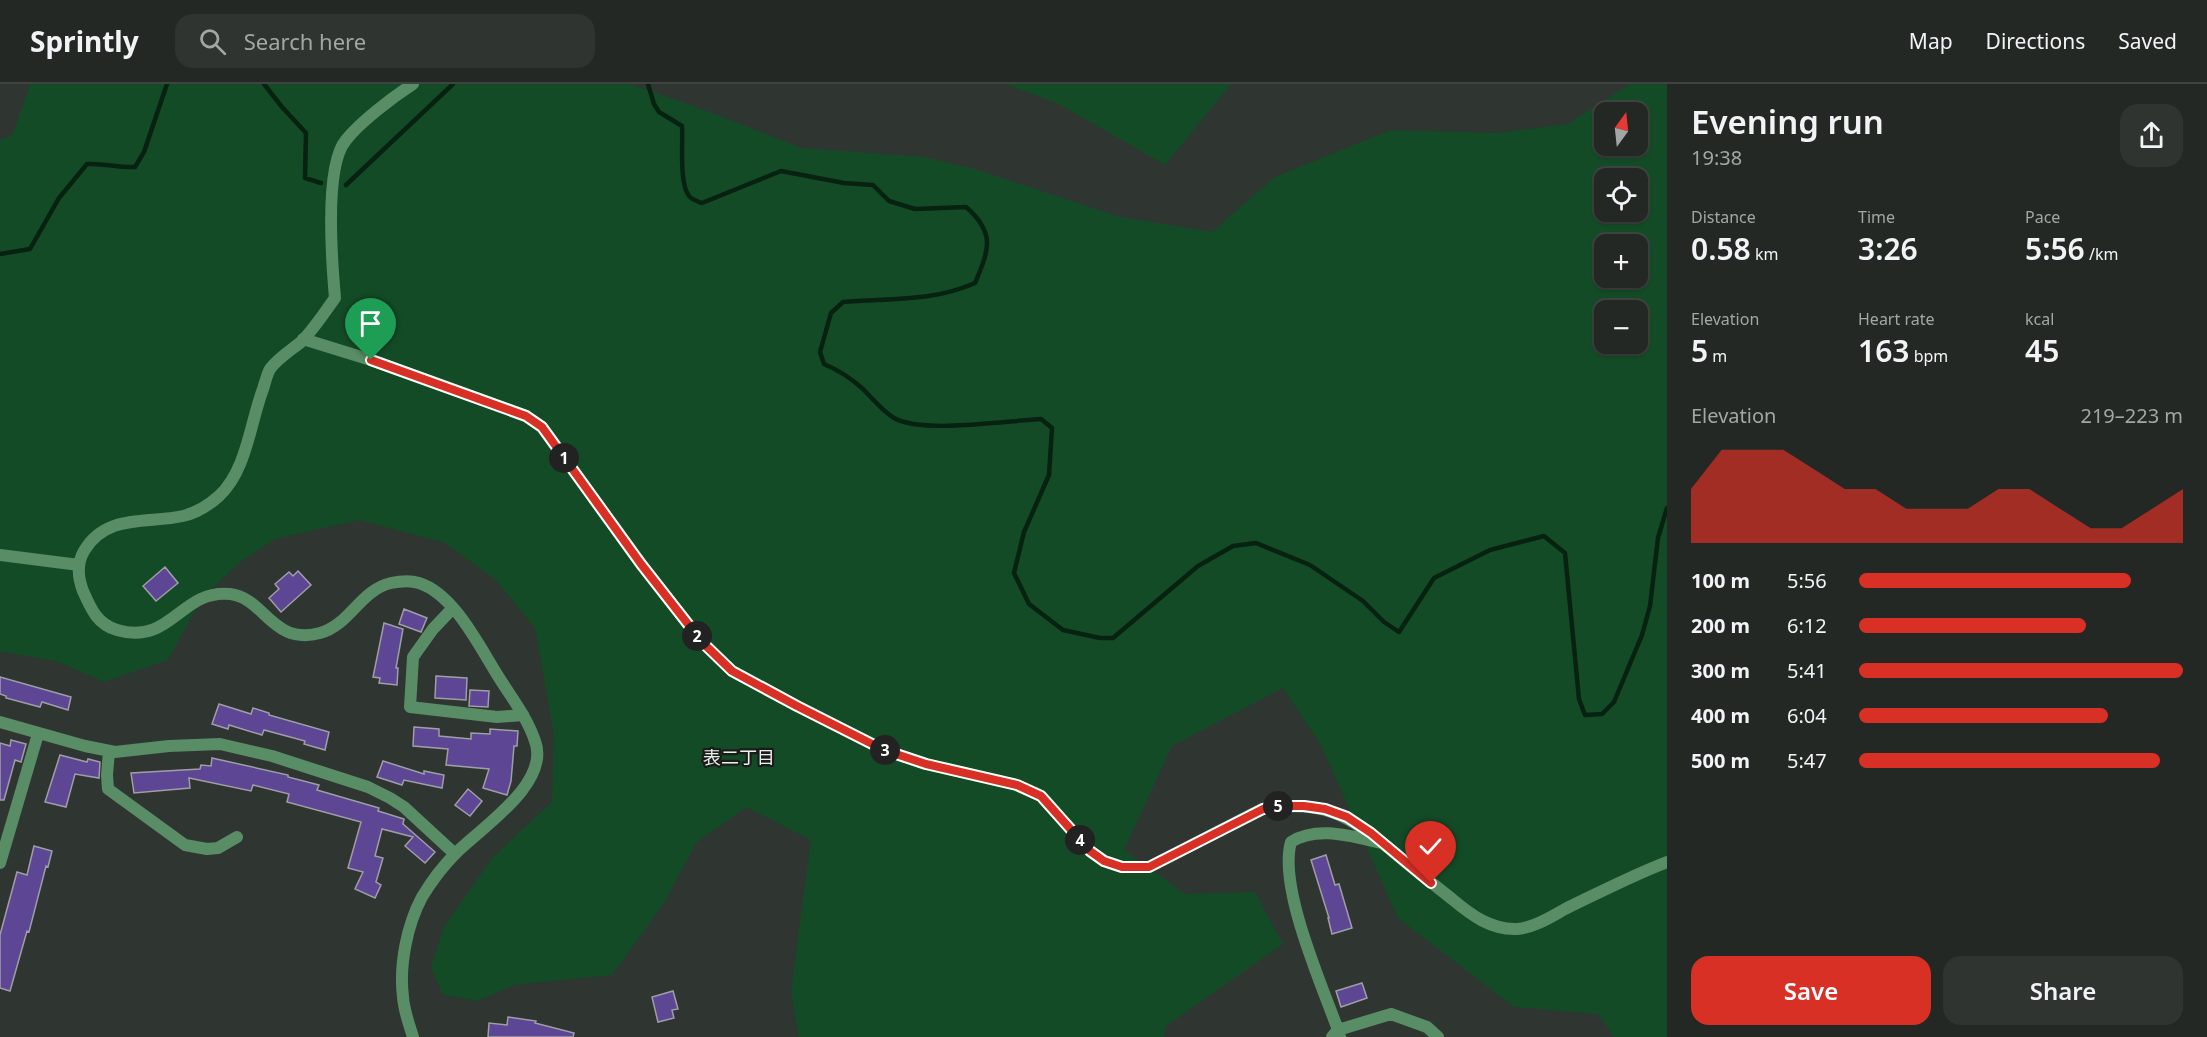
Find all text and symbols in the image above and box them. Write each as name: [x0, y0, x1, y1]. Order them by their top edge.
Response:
search box: [175, 14, 595, 68]
text: Sprintly: [30, 22, 139, 60]
icon: search: [196, 25, 229, 58]
text: Search here: [244, 26, 366, 56]
text: Map: [1909, 27, 1953, 55]
text: Directions: [1986, 27, 2085, 55]
text: Saved: [2118, 27, 2177, 55]
text: Evening run: [1691, 99, 1884, 144]
north arrow: [1594, 102, 1648, 156]
map controls: [1594, 102, 1648, 354]
button: share: [2120, 104, 2183, 167]
text: 19:38: [1691, 144, 1742, 171]
button: locate: [1594, 168, 1648, 222]
text: Distance: [1691, 206, 1756, 228]
text: Time: [1858, 206, 1895, 228]
text: Pace: [2025, 206, 2060, 228]
text: 0.58: [1691, 228, 1751, 269]
text: 3:26: [1858, 228, 1918, 269]
text: 5:56: [2025, 228, 2085, 269]
button: +: [1594, 234, 1648, 288]
text: km: [1751, 243, 1778, 265]
text: /km: [2085, 243, 2118, 265]
pin: [345, 298, 396, 360]
button: −: [1594, 300, 1648, 354]
icon: arrive: [354, 307, 387, 340]
text: Elevation: [1691, 308, 1759, 330]
text: Heart rate: [1858, 308, 1934, 330]
text: kcal: [2025, 308, 2054, 330]
text: 5: [1691, 330, 1708, 371]
text: 163: [1858, 330, 1909, 371]
text: 45: [2025, 330, 2059, 371]
text: m: [1708, 345, 1727, 367]
text: bpm: [1909, 345, 1948, 367]
text: Elevation: [1691, 402, 1776, 429]
text: 219–223 m: [2080, 402, 2183, 429]
pin: 1: [549, 443, 579, 473]
text: 1: [559, 447, 569, 469]
text: 100 m: [1691, 567, 1750, 594]
text: 5:56: [1787, 567, 1827, 594]
text: 200 m: [1691, 612, 1750, 639]
text: 6:12: [1787, 612, 1827, 639]
pin: 2: [682, 621, 712, 651]
text: 2: [692, 625, 702, 647]
text: 300 m: [1691, 657, 1750, 684]
text: 5:41: [1787, 657, 1827, 684]
text: 400 m: [1691, 702, 1750, 729]
text: 6:04: [1787, 702, 1827, 729]
pin: 3: [870, 735, 900, 765]
text: 3: [880, 739, 890, 761]
district label: 表二丁目: [703, 745, 775, 769]
text: 500 m: [1691, 747, 1750, 774]
text: 5:47: [1787, 747, 1827, 774]
pin: 5: [1263, 791, 1293, 821]
text: 5: [1273, 795, 1283, 817]
pin: [1405, 821, 1456, 883]
pin: 4: [1065, 825, 1095, 855]
text: 4: [1075, 829, 1085, 851]
icon: check: [1414, 830, 1447, 863]
button: Save: [1691, 956, 1931, 1025]
button: Share: [1943, 956, 2183, 1025]

